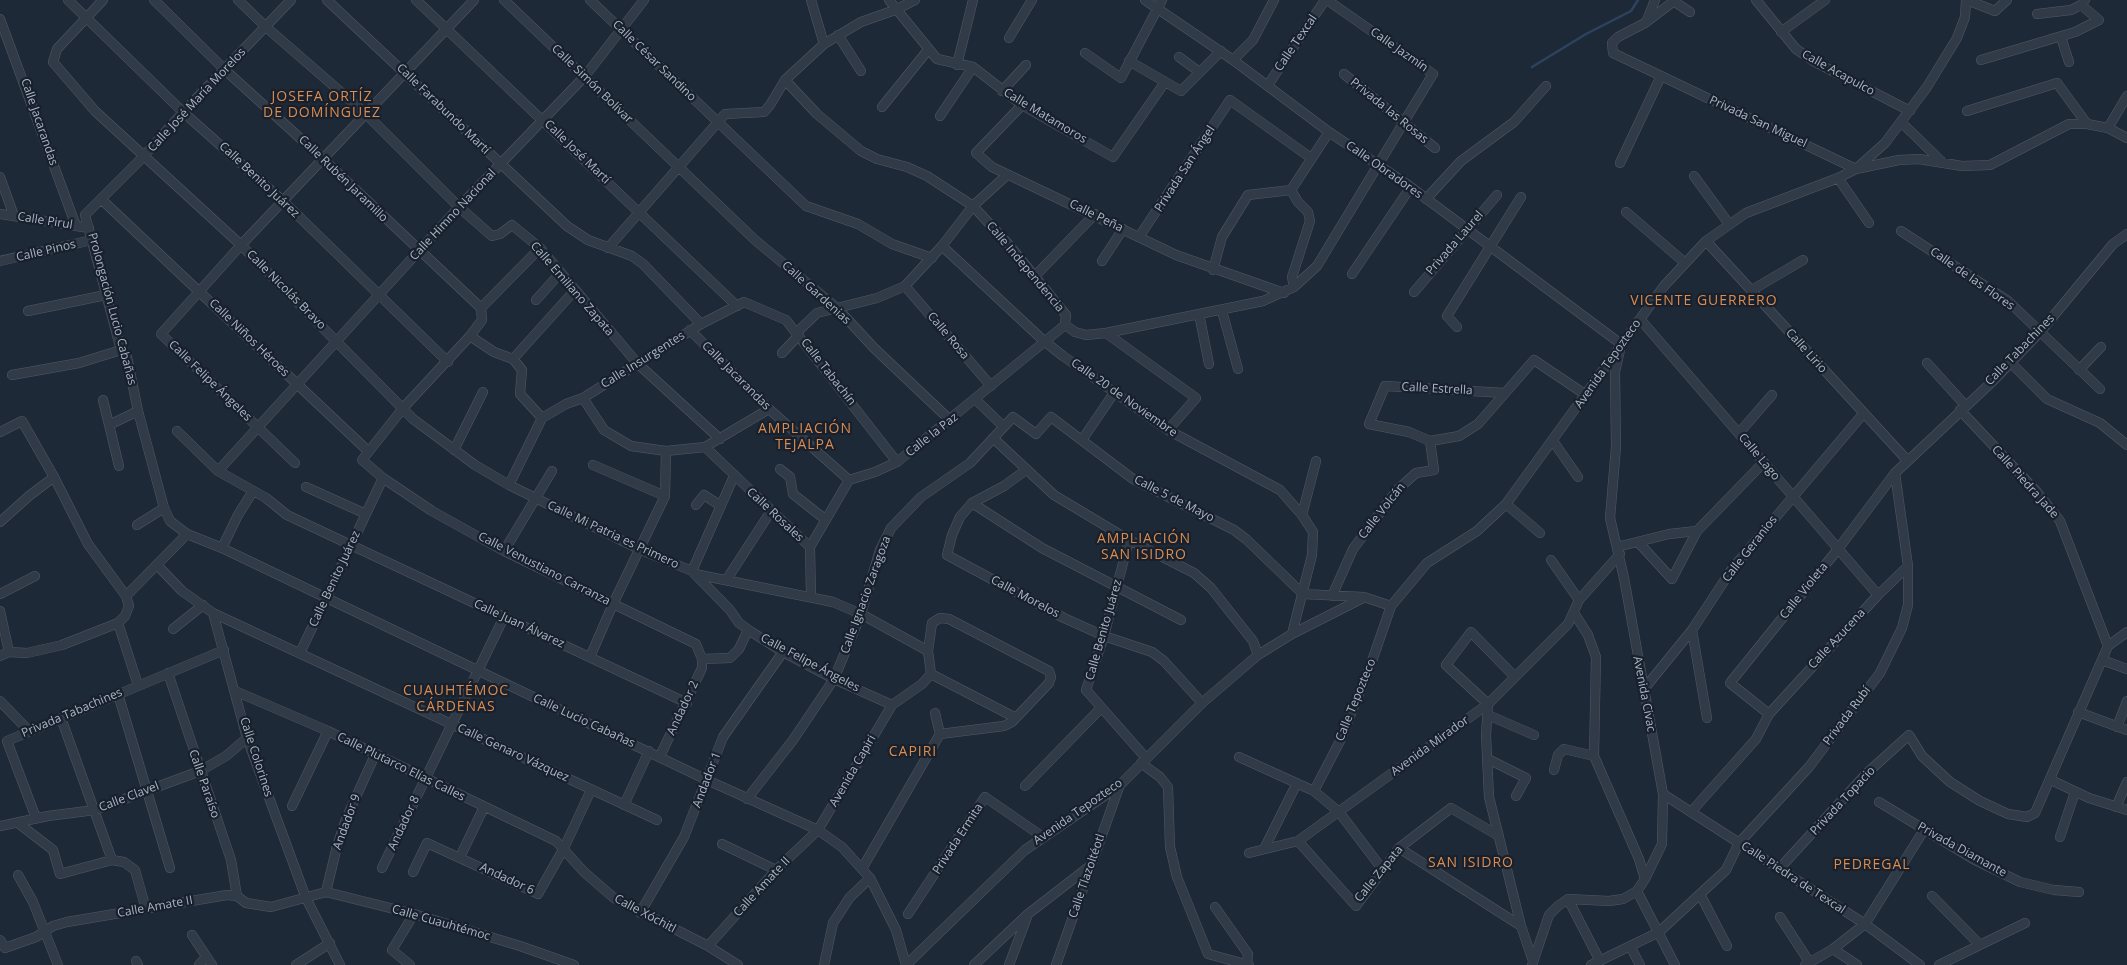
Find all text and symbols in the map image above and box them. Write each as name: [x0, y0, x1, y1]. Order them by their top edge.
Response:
street label: Calle Texcal: [1272, 12, 1320, 74]
street label: Calle César Sandino: [609, 17, 699, 105]
street label: Calle Jazmín: [1367, 25, 1431, 75]
street label: Calle Simón Bolívar: [548, 42, 636, 126]
street label: Calle José María Morelos: [145, 45, 249, 155]
street label: Calle Acapulco: [1799, 47, 1877, 99]
street label: Calle Farabundo Martí: [393, 61, 493, 157]
street label: Privada las Rosas: [1347, 75, 1431, 147]
street label: Calle Jacarandas: [17, 77, 61, 167]
street label: Calle Matamoros: [1001, 85, 1089, 147]
district label: JOSEFA ORTÍZ DE DOMÍNGUEZ: [262, 89, 382, 121]
street label: Privada San Miguel: [1707, 93, 1809, 151]
street label: Calle José Martí: [541, 117, 613, 187]
street label: Privada San Ángel: [1152, 123, 1218, 215]
street label: Calle Rubén Jaramillo: [295, 133, 391, 225]
street label: Calle Obradores: [1343, 138, 1425, 202]
street label: Calle Benito Juárez: [216, 139, 302, 221]
street label: Calle Himno Nacional: [407, 166, 499, 264]
street label: Calle Peña: [1067, 197, 1125, 235]
street label: Privada Laurel: [1423, 208, 1487, 278]
street label: Calle Pirul: [16, 210, 74, 232]
street label: Calle Independencia: [983, 219, 1067, 315]
street label: Prolongación Lucio Cabañas: [85, 231, 139, 387]
street label: Calle Pinos: [15, 237, 77, 265]
street label: Calle Emiliano Zapata: [527, 239, 617, 339]
street label: Calle de las Flores: [1927, 245, 2017, 313]
street label: Calle Nicolás Bravo: [243, 247, 329, 333]
street label: Calle Gardenias: [779, 258, 853, 328]
district label: VICENTE GUERRERO: [1628, 293, 1780, 309]
street label: Calle Niños Héroes: [206, 296, 292, 380]
street label: Calle Rosa: [924, 309, 972, 363]
street label: Calle Tabachines: [1982, 311, 2058, 389]
street label: Avenida Tepozteco: [1572, 317, 1644, 411]
street label: Calle Lirio: [1782, 326, 1830, 376]
street label: Calle Insurgentes: [598, 328, 688, 392]
street label: Calle Tabachín: [797, 336, 859, 408]
street label: Calle Felipe Ángeles: [165, 338, 255, 424]
street label: Calle Jacarandas: [699, 339, 773, 413]
street label: Calle 20 de Noviembre: [1068, 356, 1180, 440]
street label: Calle Estrella: [1401, 380, 1473, 398]
street label: Calle la Paz: [903, 410, 961, 460]
district label: AMPLIACIÓN TEJALPA: [757, 421, 853, 454]
street label: Calle Lago: [1735, 431, 1783, 483]
street label: Calle Piedra Jade: [1988, 443, 2062, 521]
street label: Calle 5 de Mayo: [1132, 473, 1216, 525]
street label: Calle Volcán: [1356, 480, 1408, 542]
street label: Calle Rosales: [744, 485, 806, 545]
street label: Calle Mi Patria es Primero: [545, 498, 681, 572]
street label: Calle Geranios: [1720, 513, 1780, 585]
street label: Calle Benito Juárez: [306, 529, 364, 629]
street label: Calle Venustiano Carranza: [475, 529, 613, 609]
district label: AMPLIACIÓN SAN ISIDRO: [1096, 531, 1192, 564]
street label: Calle Ignacio Zaragoza: [838, 534, 894, 656]
street label: Calle Violeta: [1777, 560, 1831, 622]
street label: Calle Morelos: [988, 573, 1062, 621]
street label: Calle Benito Juárez: [1083, 578, 1125, 682]
street label: Calle Juan Álvarez: [471, 597, 567, 651]
street label: Calle Azucena: [1805, 606, 1869, 672]
street label: Calle Felipe Ángeles: [758, 631, 862, 695]
street label: Avenida Civac: [1630, 655, 1658, 733]
street label: Calle Tepozteco: [1333, 657, 1379, 743]
street label: Andador 2: [664, 678, 702, 738]
district label: CUAUHTÉMOC CÁRDENAS: [402, 683, 510, 716]
street label: Privada Rubí: [1820, 684, 1874, 748]
street label: Privada Tabachines: [19, 685, 125, 741]
street label: Calle Lucio Cabañas: [531, 691, 637, 751]
street label: Avenida Mirador: [1388, 713, 1472, 779]
street label: Calle Colorines: [236, 715, 276, 799]
street label: Calle Genaro Vázquez: [455, 721, 571, 785]
street label: Calle Plutarco Elías Calles: [335, 730, 467, 804]
street label: Avenida Capiri: [827, 733, 879, 809]
district label: CAPIRI: [888, 744, 938, 760]
street label: Calle Paraíso: [186, 748, 222, 820]
street label: Andador 1: [690, 750, 724, 810]
street label: Privada Topacio: [1807, 764, 1879, 838]
street label: Avenida Tepozteco: [1031, 776, 1125, 848]
street label: Calle Clavel: [97, 779, 161, 815]
street label: Andador 9: [330, 792, 364, 852]
street label: Andador 8: [385, 793, 423, 853]
street label: Privada Ermita: [930, 801, 986, 877]
street label: Privada Diamante: [1915, 820, 2009, 880]
street label: Calle Tlazoltéotl: [1066, 832, 1108, 920]
street label: Calle Piedra de Texcal: [1738, 839, 1848, 917]
street label: Calle Zapata: [1352, 843, 1406, 905]
street label: Calle Amate II: [731, 854, 793, 920]
district label: SAN ISIDRO: [1427, 855, 1515, 871]
district label: PEDREGAL: [1832, 857, 1912, 873]
street label: Andador 6: [477, 860, 537, 898]
street label: Calle Xóchitl: [612, 892, 678, 936]
street label: Calle Amate II: [116, 893, 194, 921]
street label: Calle Cuauhtémoc: [390, 902, 492, 944]

